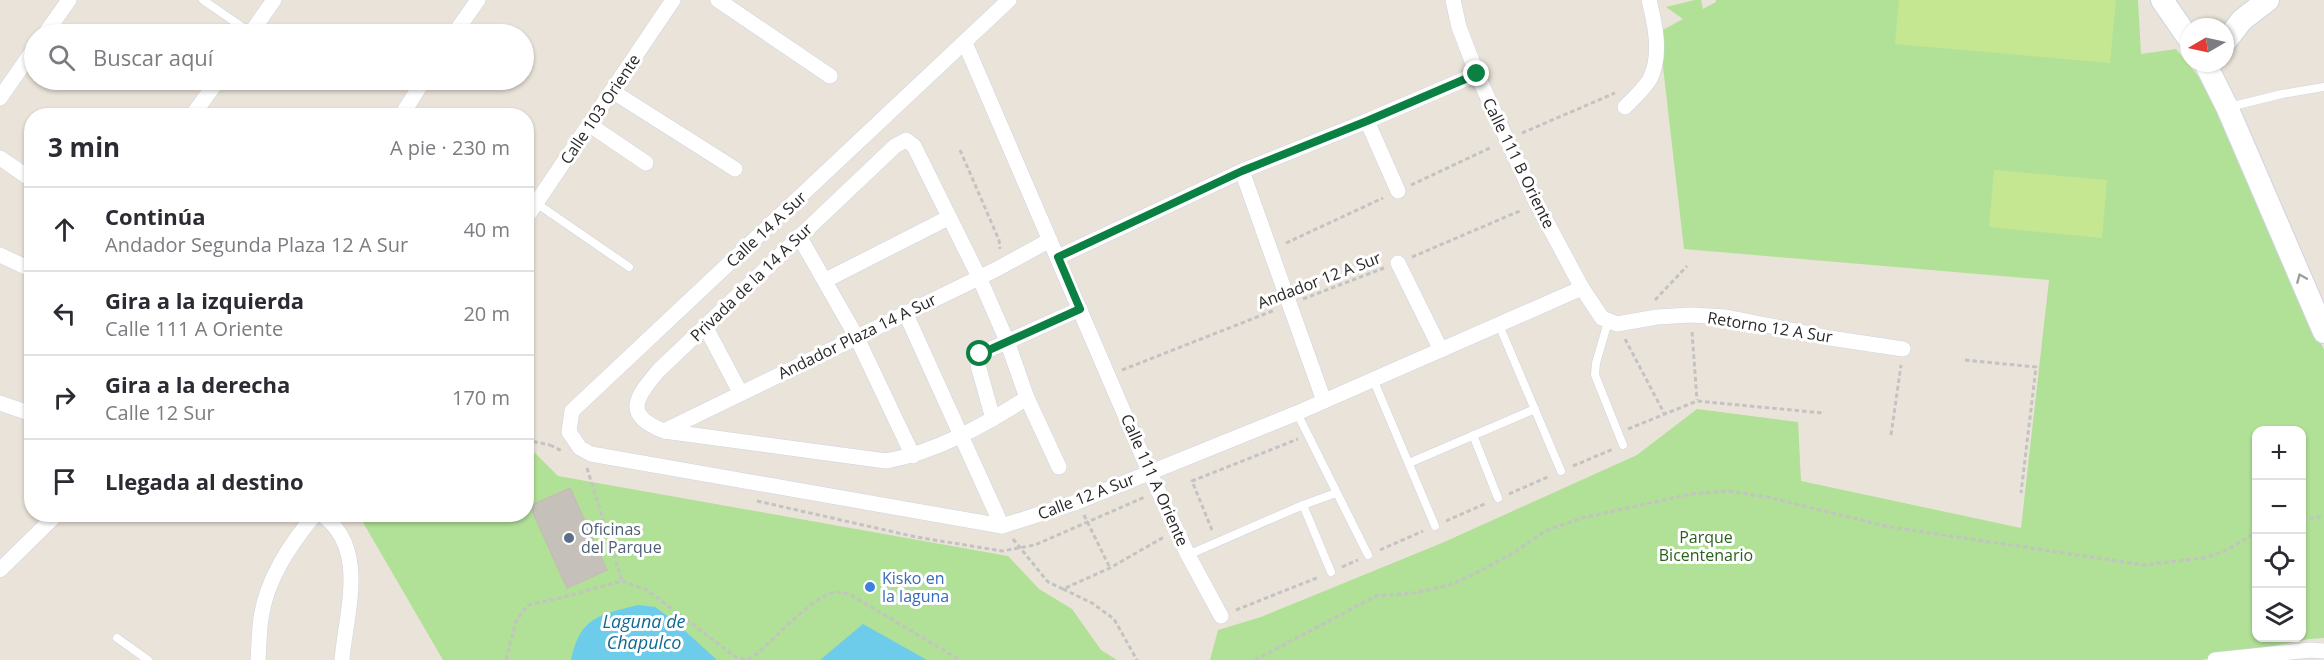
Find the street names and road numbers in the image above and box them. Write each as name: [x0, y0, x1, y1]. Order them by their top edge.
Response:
street label: Calle 103 Oriente: [555, 50, 645, 168]
street label: Calle 111 B Oriente: [1478, 94, 1560, 232]
street label: Calle 14 A Sur: [721, 186, 811, 272]
street label: Privada de la 14 A Sur: [685, 218, 817, 346]
street label: Andador 12 A Sur: [1254, 246, 1384, 314]
street label: Andador Plaza 14 A Sur: [774, 288, 940, 384]
street label: Retorno 12 A Sur: [1706, 306, 1834, 348]
street label: Calle 111 A Oriente: [1116, 410, 1194, 550]
street label: Calle 12 A Sur: [1034, 467, 1138, 525]

